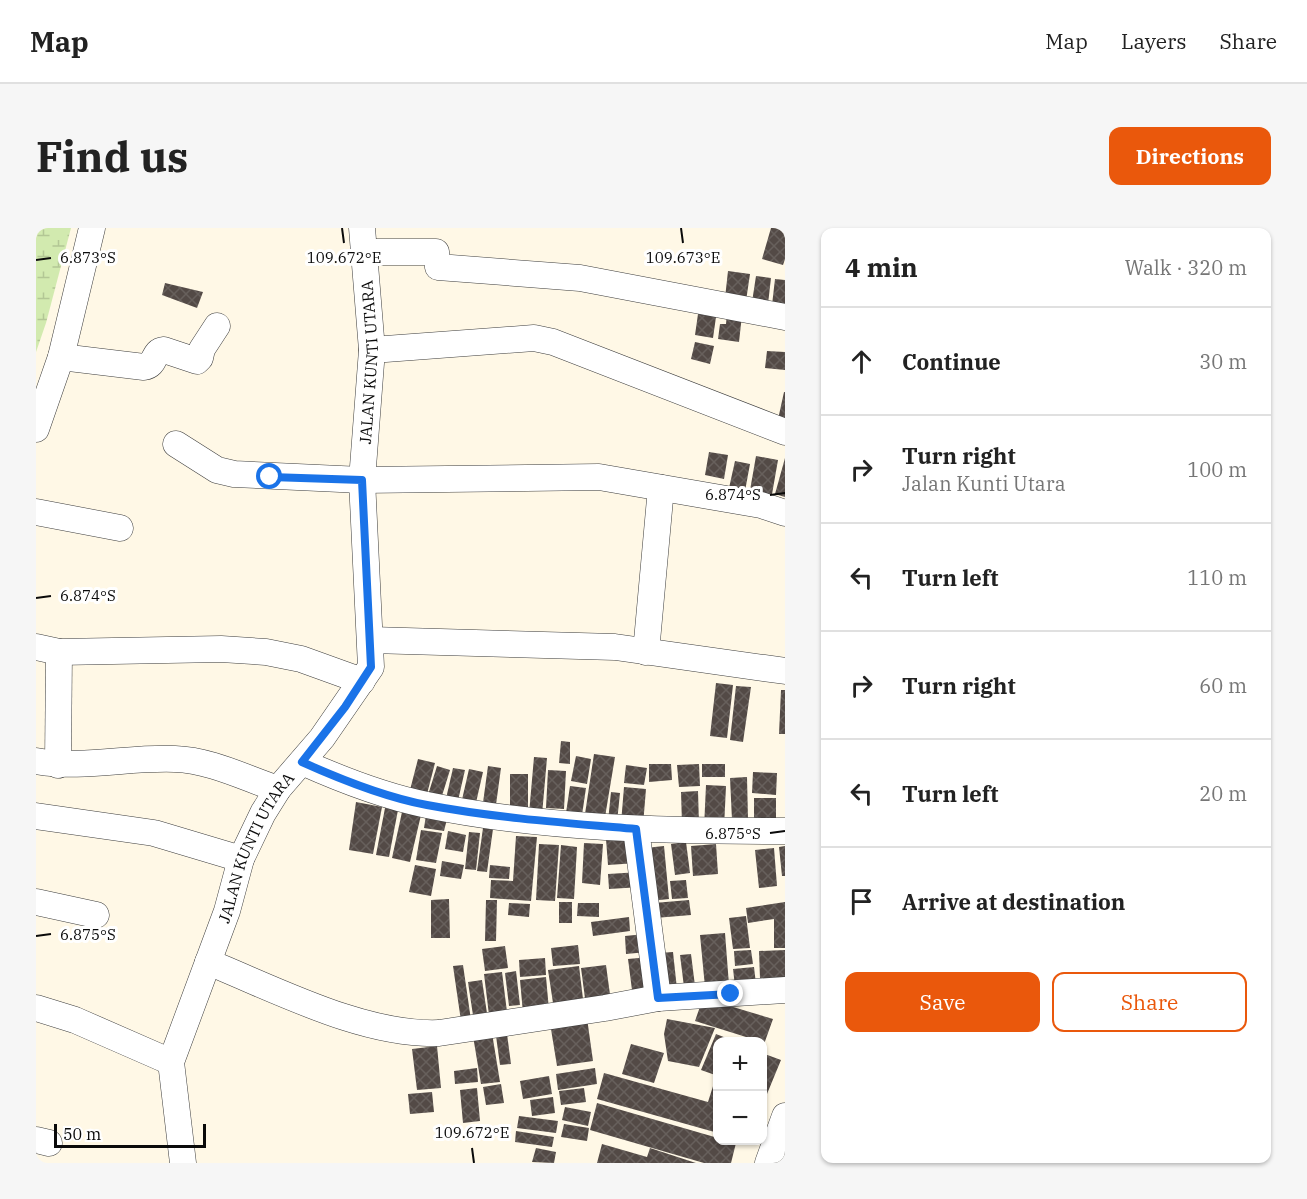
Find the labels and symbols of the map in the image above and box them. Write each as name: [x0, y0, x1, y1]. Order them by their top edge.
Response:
text: 6.873°S: [60, 248, 116, 267]
text: 109.672°E: [307, 248, 381, 267]
text: 109.673°E: [646, 248, 720, 267]
street label: JALAN KUNTI UTARA: [355, 279, 382, 445]
route start: [256, 463, 282, 489]
text: 6.874°S: [705, 485, 761, 504]
text: 6.874°S: [60, 586, 116, 605]
street label: JALAN KUNTI UTARA: [214, 768, 298, 926]
text: 6.875°S: [705, 824, 761, 843]
text: 6.875°S: [60, 925, 116, 944]
route end: [717, 980, 743, 1006]
scale bar: [54, 1121, 206, 1148]
text: 109.672°E: [435, 1123, 509, 1142]

